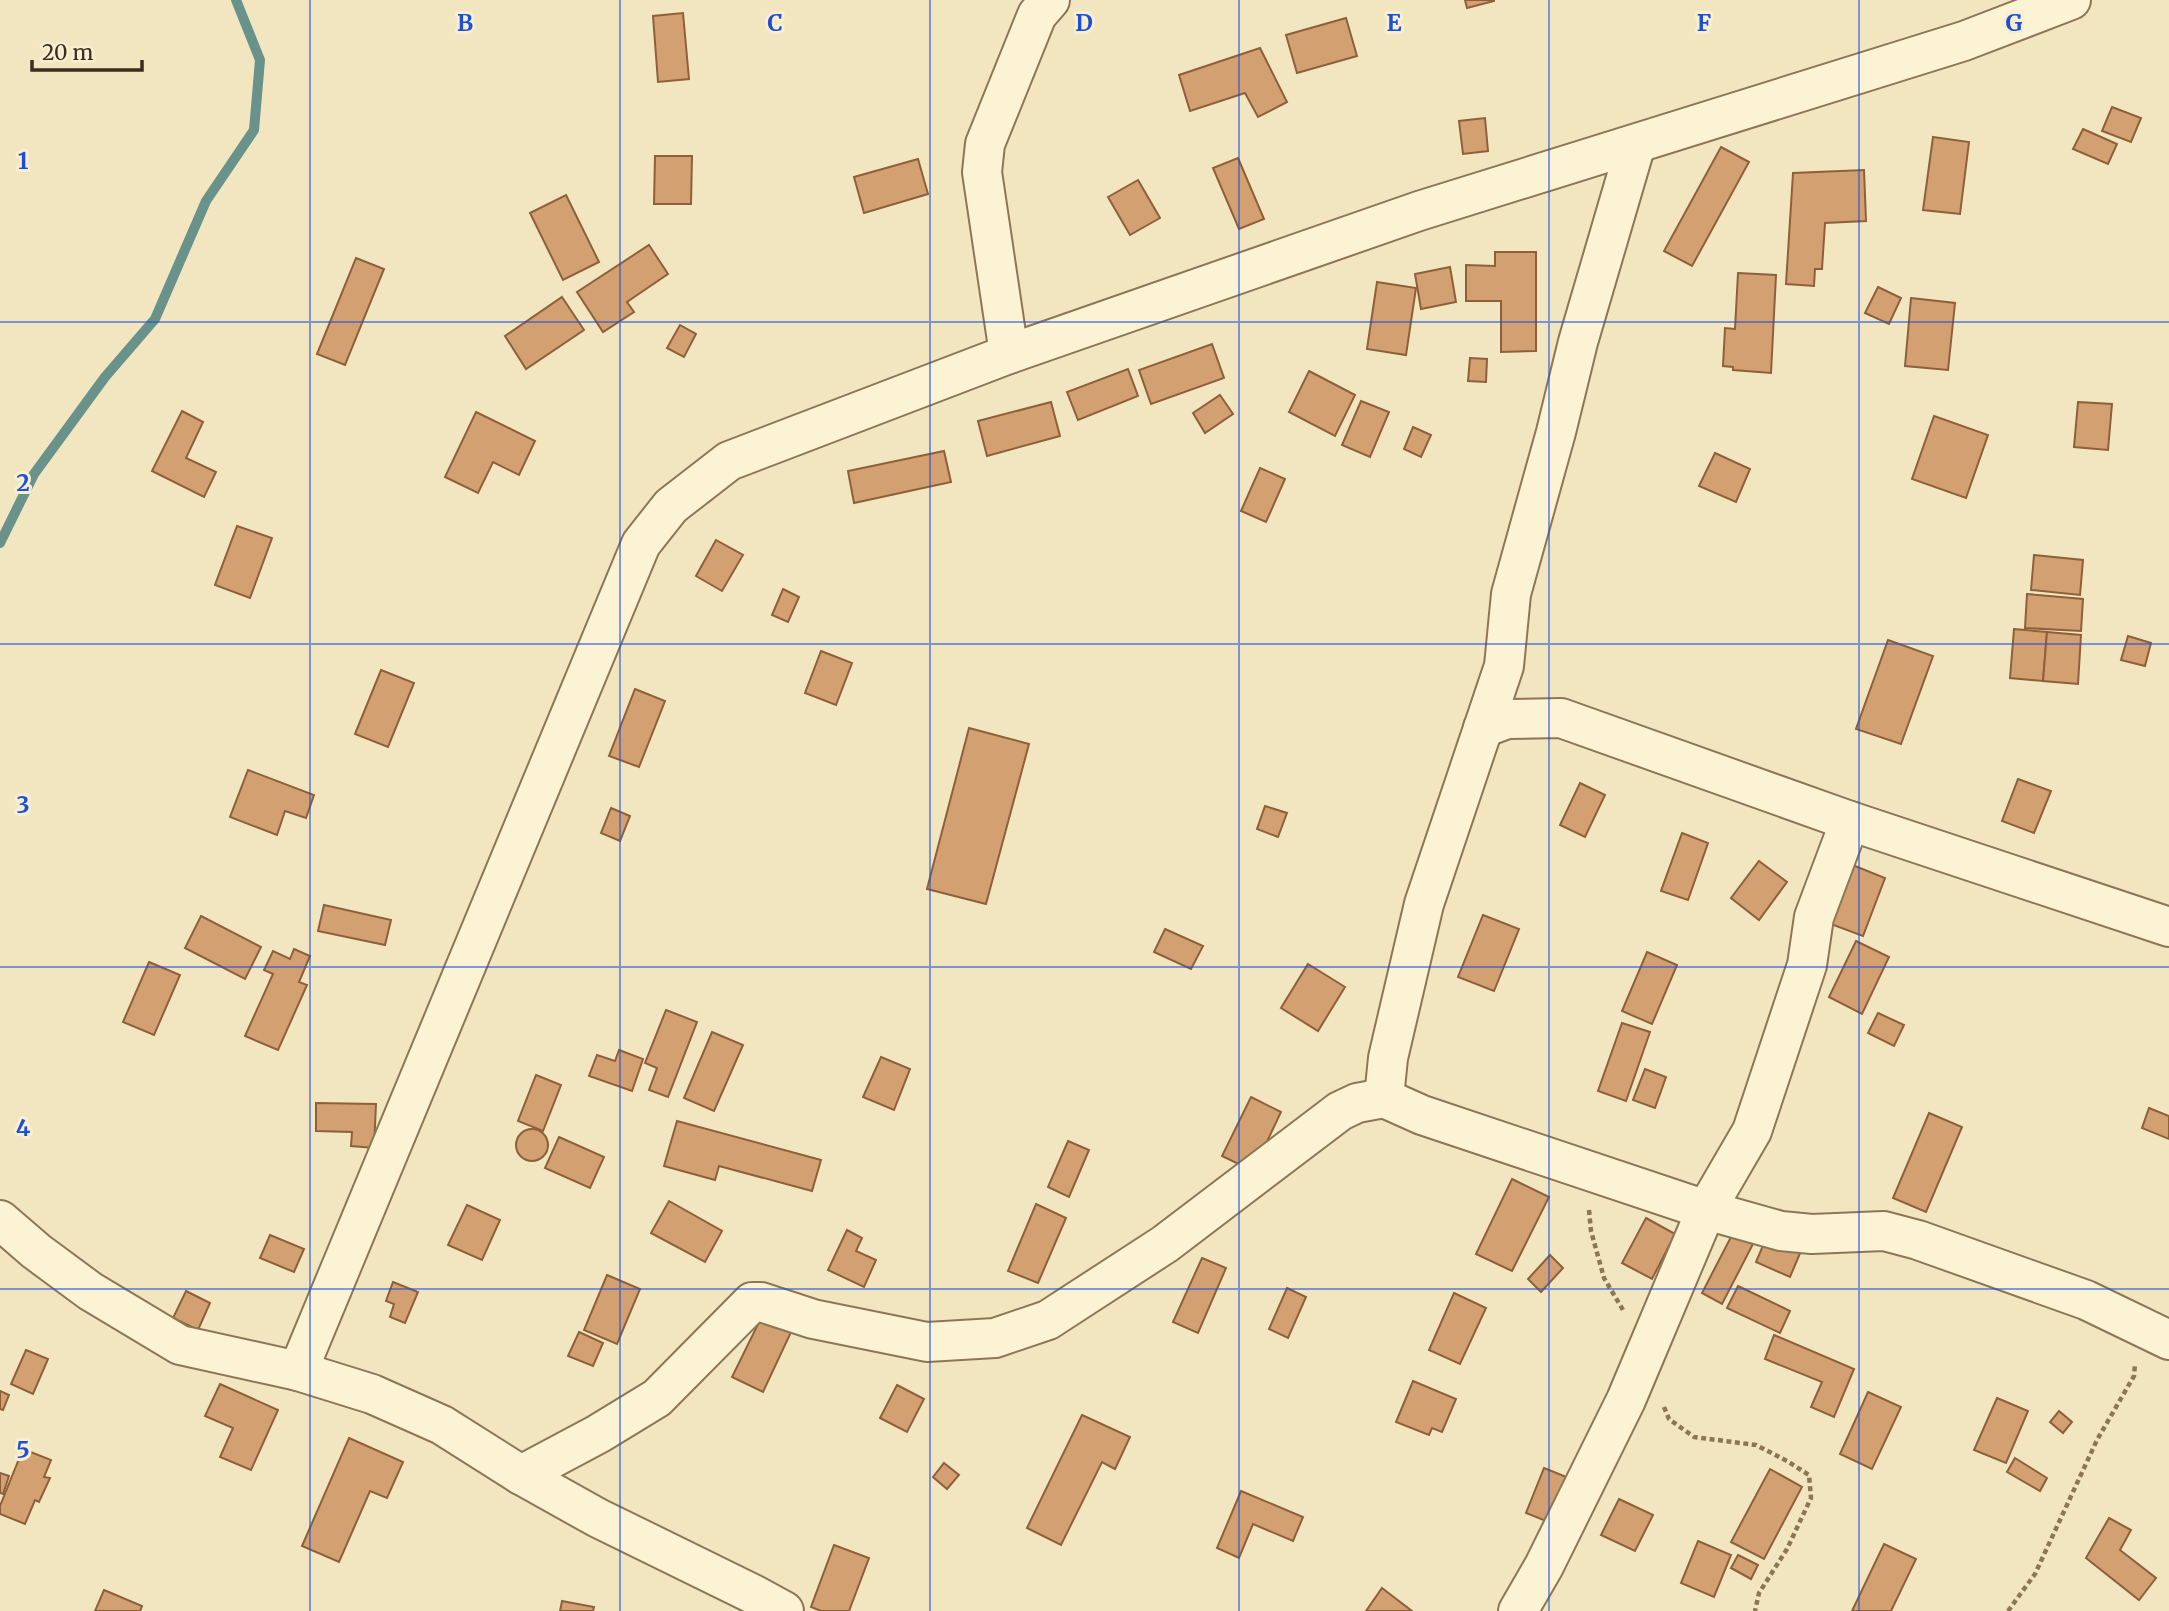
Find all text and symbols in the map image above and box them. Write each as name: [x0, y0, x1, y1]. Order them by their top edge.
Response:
text: B: [457, 8, 473, 37]
text: C: [767, 8, 783, 37]
text: D: [1075, 8, 1093, 37]
text: E: [1386, 8, 1402, 37]
text: F: [1697, 8, 1711, 37]
text: G: [2006, 8, 2023, 37]
scale bar: [32, 28, 142, 72]
text: 20 m: [42, 39, 94, 66]
text: 1: [18, 146, 29, 175]
text: 2: [16, 468, 30, 497]
text: 3: [16, 790, 30, 819]
text: 4: [16, 1113, 31, 1142]
text: 5: [16, 1435, 30, 1464]

